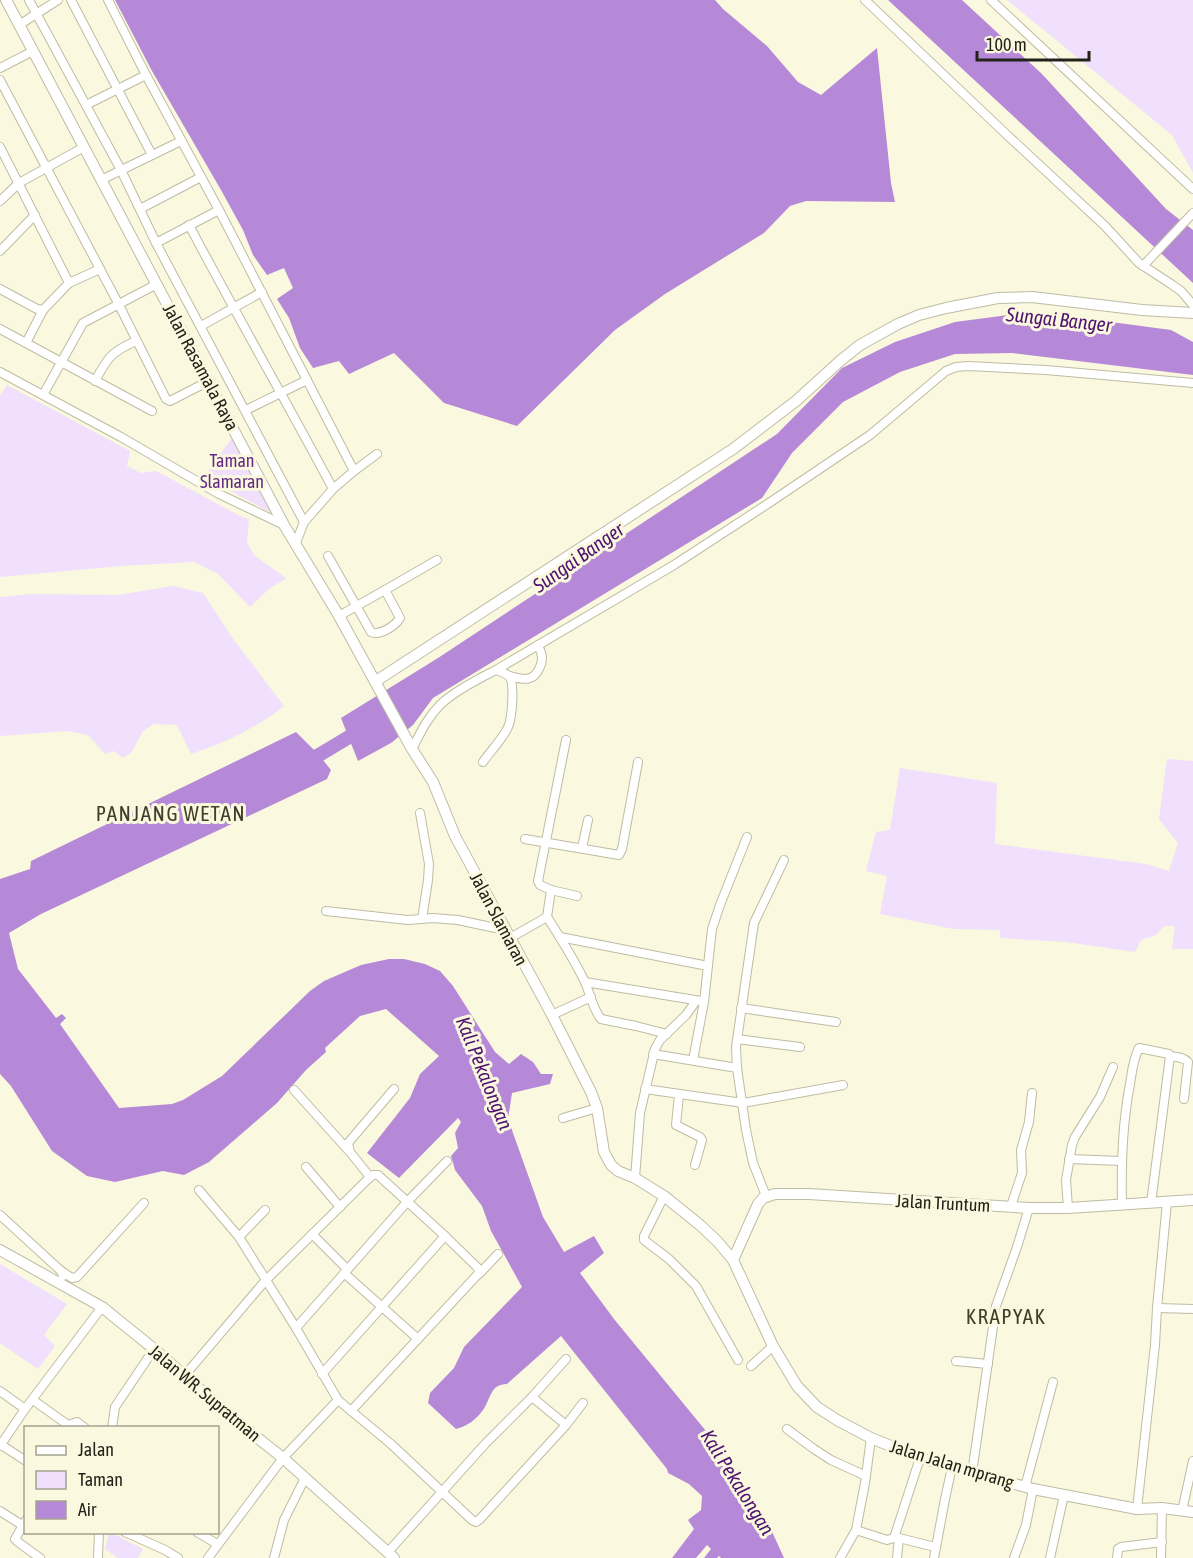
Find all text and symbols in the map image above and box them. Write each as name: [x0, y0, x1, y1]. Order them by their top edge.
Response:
scale bar: [977, 24, 1090, 62]
text: 100 m: [986, 34, 1027, 55]
street label: Jalan Rasamala Raya: [159, 300, 243, 434]
water label: Sungai Banger: [1004, 302, 1114, 336]
park label: Taman Slamaran: [200, 450, 264, 492]
water label: Sungai Banger: [527, 517, 629, 597]
district label: PANJANG WETAN: [96, 801, 246, 825]
street label: Jalan Slamaran: [466, 869, 532, 969]
water label: Kali Pekalongan: [452, 1013, 518, 1133]
street label: Jalan Truntum: [895, 1190, 991, 1216]
district label: KRAPYAK: [966, 1304, 1046, 1328]
street label: Jalan WR. Supratman: [145, 1340, 265, 1446]
water label: Kali Pekalongan: [696, 1425, 780, 1539]
legend: [24, 1426, 219, 1534]
street label: Jalan Jalan mprang: [888, 1435, 1017, 1493]
text: Jalan: [78, 1439, 114, 1460]
text: Taman: [78, 1469, 123, 1490]
text: Air: [78, 1499, 97, 1520]

